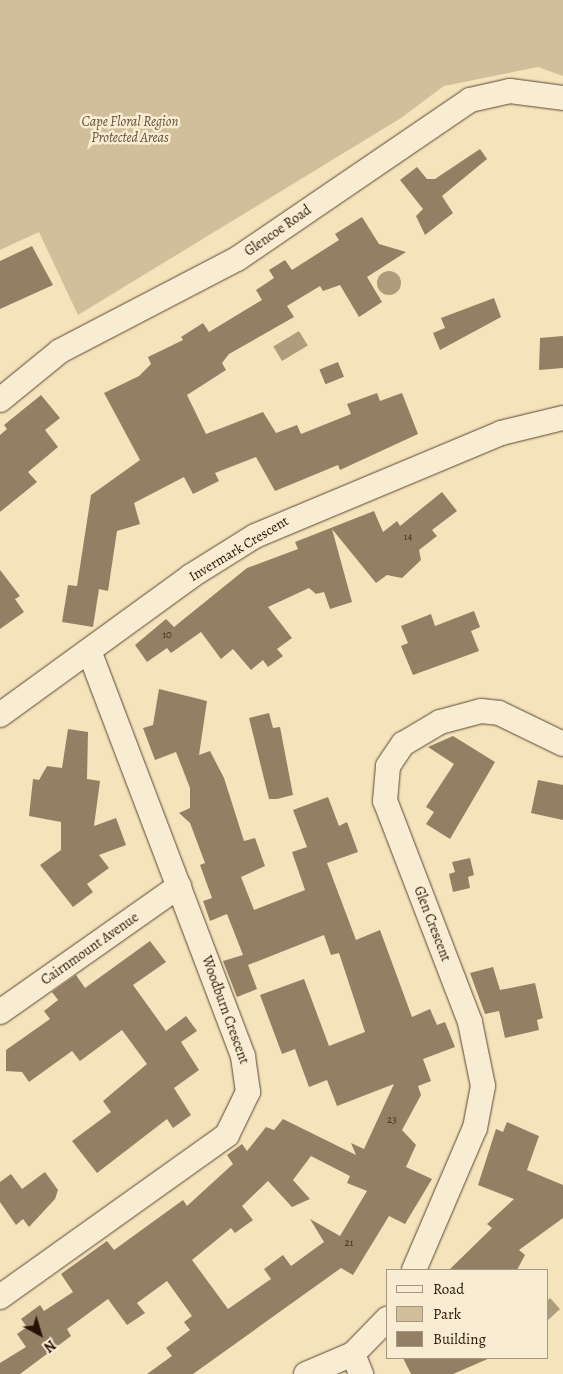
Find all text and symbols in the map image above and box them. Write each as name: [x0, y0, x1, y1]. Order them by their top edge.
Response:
park label: Cape Floral Region Protected Areas: [82, 114, 178, 146]
street label: Glencoe Road: [241, 202, 315, 260]
street label: Invermark Crescent: [186, 513, 292, 585]
house number: 14: [404, 530, 412, 544]
house number: 10: [162, 628, 172, 642]
street label: Glen Crescent: [410, 884, 454, 964]
street label: Cairnmount Avenue: [38, 909, 142, 989]
street label: Woodburn Crescent: [198, 954, 252, 1066]
house number: 23: [387, 1113, 397, 1127]
house number: 21: [345, 1236, 353, 1250]
legend: [386, 1269, 548, 1359]
text: Road: [433, 1279, 464, 1299]
text: Park: [433, 1304, 461, 1324]
north arrow: [15, 1309, 65, 1359]
text: Building: [433, 1329, 486, 1349]
text: N: [40, 1335, 60, 1357]

